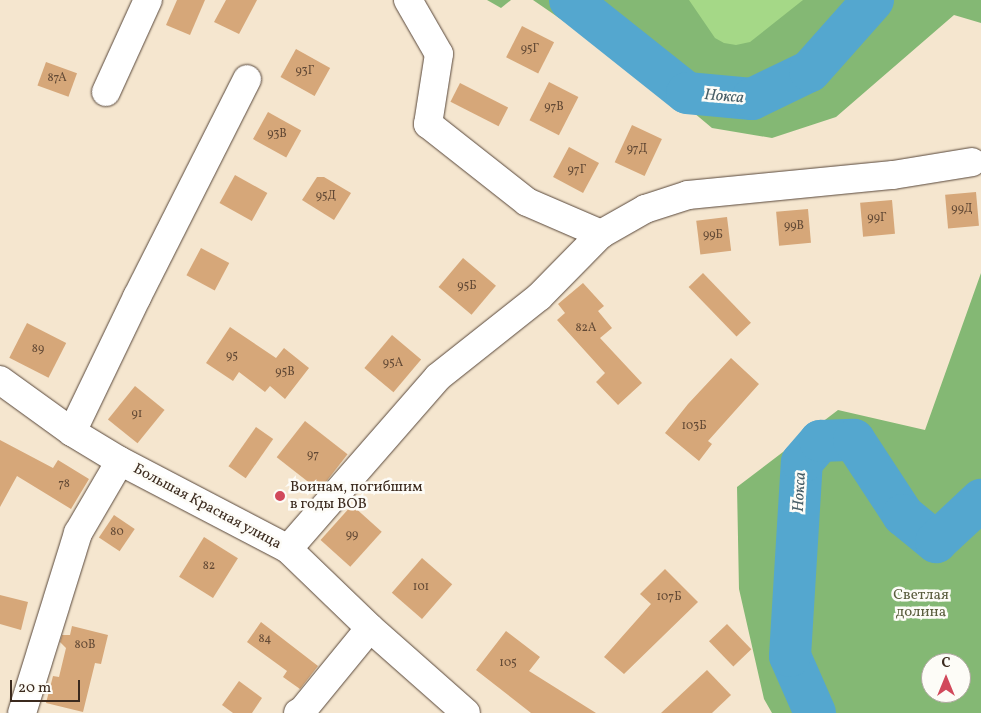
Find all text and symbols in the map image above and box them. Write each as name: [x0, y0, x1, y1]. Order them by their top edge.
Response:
house number: 95Г: [521, 43, 539, 57]
house number: 93Г: [296, 65, 314, 79]
house number: 87А: [47, 72, 67, 86]
water label: Нокса: [703, 86, 745, 108]
house number: 97В: [544, 101, 564, 115]
house number: 93В: [267, 128, 287, 142]
house number: 97Д: [627, 143, 647, 157]
house number: 97Г: [568, 164, 586, 178]
house number: 95Д: [316, 190, 336, 204]
house number: 99Д: [951, 203, 973, 217]
house number: 99Г: [867, 212, 887, 226]
house number: 99В: [784, 220, 804, 234]
house number: 99Б: [703, 229, 723, 243]
house number: 95Б: [457, 280, 477, 294]
house number: 82А: [576, 322, 596, 336]
house number: 89: [32, 343, 44, 357]
house number: 95: [226, 350, 238, 364]
house number: 95А: [383, 357, 403, 371]
house number: 95В: [275, 366, 295, 380]
house number: 91: [132, 408, 142, 422]
house number: 103Б: [681, 420, 707, 434]
house number: 97: [307, 449, 319, 463]
street label: Большая Красная улица: [130, 460, 284, 554]
water label: Нокса: [789, 472, 811, 512]
house number: 78: [58, 478, 70, 492]
place label: Воинам, погибшим в годы ВОВ: [290, 478, 422, 513]
marker: Воинам, погибшим в годы ВОВ: [274, 490, 286, 502]
house number: 80: [110, 526, 124, 540]
house number: 99: [346, 529, 358, 543]
house number: 82: [203, 560, 215, 574]
house number: 101: [413, 581, 429, 595]
park label: Светлая долина: [893, 586, 949, 621]
house number: 107Б: [656, 591, 682, 605]
house number: 84: [259, 633, 271, 647]
house number: 80В: [75, 639, 95, 653]
north arrow: [921, 653, 971, 703]
text: С: [941, 654, 951, 673]
house number: 105: [499, 657, 517, 671]
scale bar: [12, 670, 82, 702]
text: 20 m: [18, 678, 51, 699]

